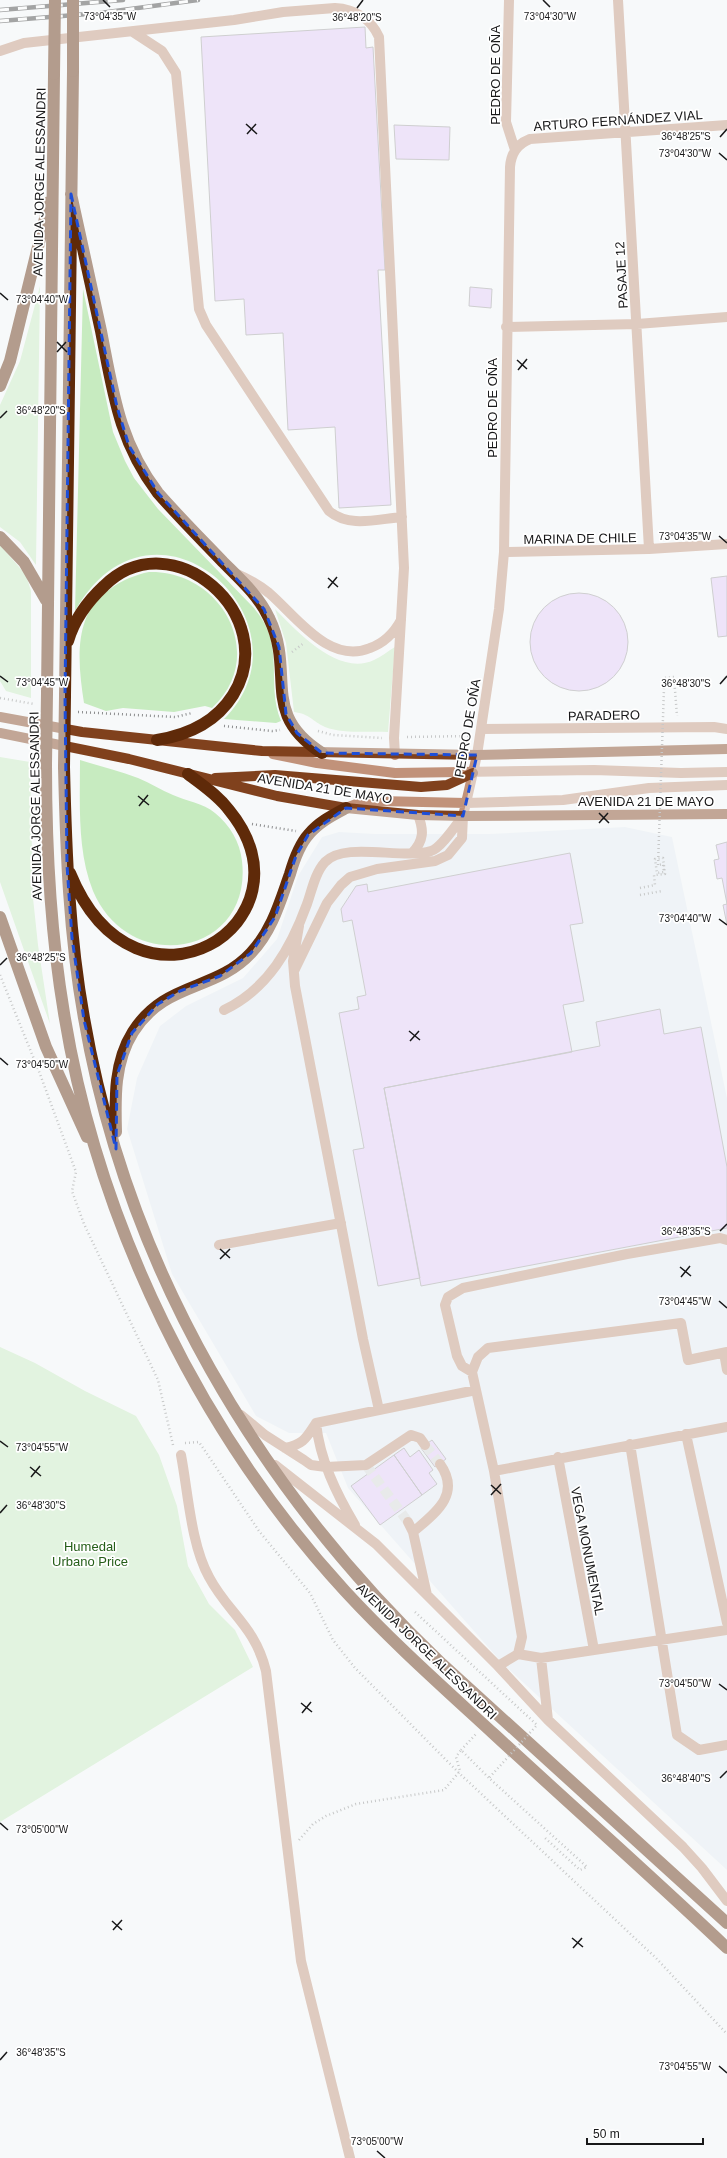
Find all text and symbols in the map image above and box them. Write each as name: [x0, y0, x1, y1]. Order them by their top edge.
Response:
text: 73°04'35"W: [84, 11, 137, 22]
text: 73°04'30"W: [524, 11, 577, 22]
text: 36°48'20"S: [332, 12, 382, 23]
street label: PEDRO DE OÑA: [488, 25, 503, 125]
street label: AVENIDA JORGE ALESSANDRI: [30, 87, 49, 277]
street label: ARTURO FERNÁNDEZ VIAL: [533, 107, 703, 134]
text: 36°48'25"S: [661, 131, 711, 142]
text: 73°04'30"W: [659, 148, 712, 159]
street label: PASAJE 12: [612, 241, 631, 309]
text: 73°04'40"W: [16, 294, 69, 305]
street label: PEDRO DE OÑA: [485, 358, 500, 458]
text: 36°48'20"S: [16, 405, 66, 416]
street label: MARINA DE CHILE: [523, 530, 637, 547]
text: 73°04'35"W: [659, 531, 712, 542]
text: 73°04'45"W: [16, 677, 69, 688]
street label: PEDRO DE OÑA: [451, 677, 484, 778]
text: 36°48'30"S: [661, 678, 711, 689]
street label: PARADERO: [568, 707, 640, 724]
street label: AVENIDA JORGE ALESSANDRI: [26, 711, 45, 901]
street label: AVENIDA 21 DE MAYO: [257, 770, 393, 807]
street label: AVENIDA 21 DE MAYO: [578, 794, 714, 809]
text: 73°04'40"W: [659, 913, 712, 924]
text: 36°48'25"S: [16, 952, 66, 963]
text: 73°04'50"W: [16, 1059, 69, 1070]
text: 36°48'35"S: [661, 1226, 711, 1237]
text: 73°04'45"W: [659, 1296, 712, 1307]
text: 73°04'55"W: [16, 1442, 69, 1453]
street label: VEGA MONUMENTAL: [568, 1486, 607, 1617]
text: 36°48'30"S: [16, 1500, 66, 1511]
park label: Humedal Urbano Price: [52, 1539, 128, 1569]
street label: AVENIDA JORGE ALESSANDRI: [353, 1580, 500, 1722]
text: 73°04'50"W: [659, 1678, 712, 1689]
text: 36°48'40"S: [661, 1773, 711, 1784]
text: 73°05'00"W: [16, 1824, 69, 1835]
text: 36°48'35"S: [16, 2047, 66, 2058]
text: 73°04'55"W: [659, 2061, 712, 2072]
scale bar: [587, 2120, 703, 2146]
text: 50 m: [593, 2127, 620, 2141]
text: 73°05'00"W: [351, 2136, 404, 2147]

